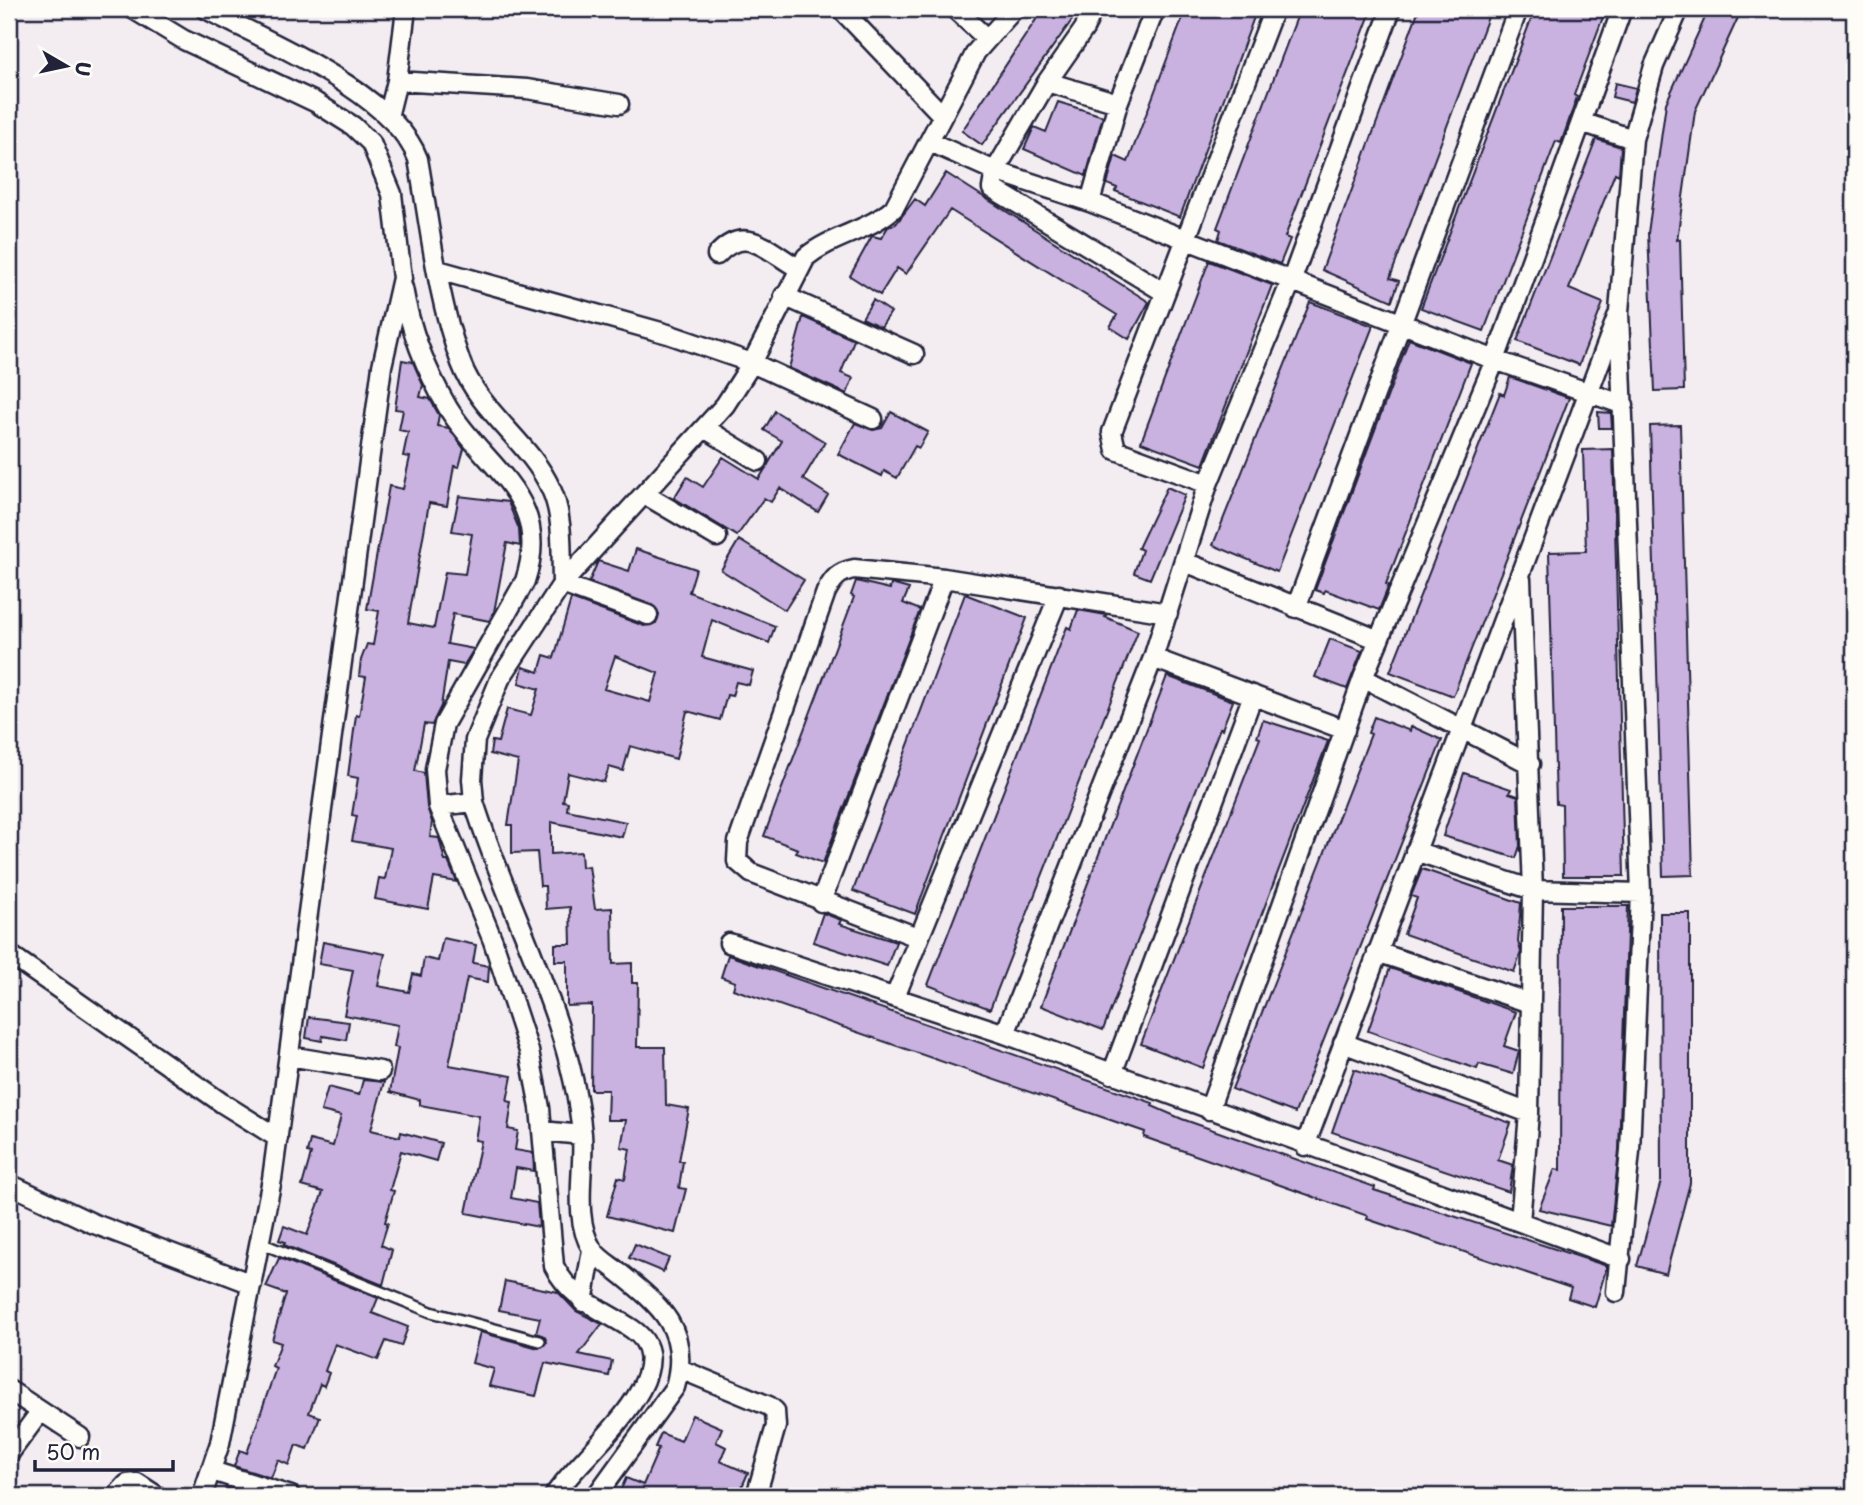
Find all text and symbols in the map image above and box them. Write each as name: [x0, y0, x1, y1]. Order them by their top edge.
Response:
north arrow: [32, 32, 102, 102]
text: U: [69, 59, 99, 78]
scale bar: [35, 1428, 173, 1472]
text: 50 m: [46, 1435, 100, 1467]

